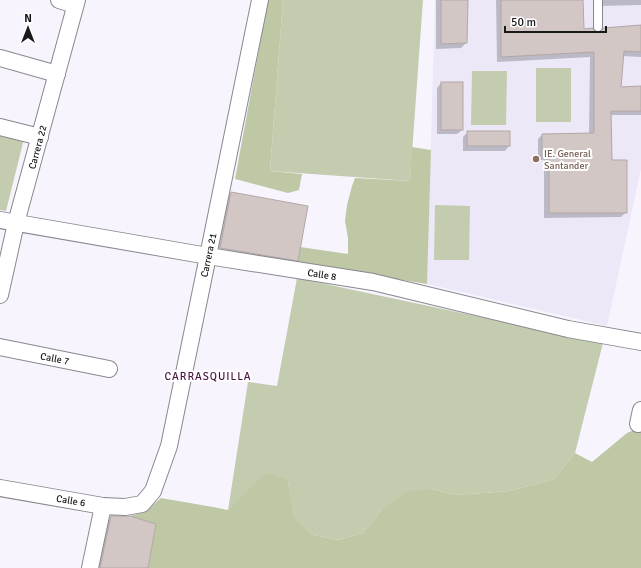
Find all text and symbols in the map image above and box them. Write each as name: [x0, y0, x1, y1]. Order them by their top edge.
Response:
north arrow: [8, 8, 48, 48]
scale bar: [505, 8, 606, 34]
text: N: [24, 12, 32, 25]
text: 50 m: [511, 15, 536, 30]
street label: Carrera 22: [26, 124, 50, 170]
place label: IE. General Santander: [544, 148, 591, 172]
marker: IE. General Santander: [531, 154, 541, 164]
street label: Carrera 21: [198, 232, 220, 278]
street label: Calle 8: [306, 267, 337, 283]
street label: Calle 7: [39, 350, 70, 368]
district label: CARRASQUILLA: [164, 370, 252, 383]
street label: Calle 6: [55, 493, 86, 509]

